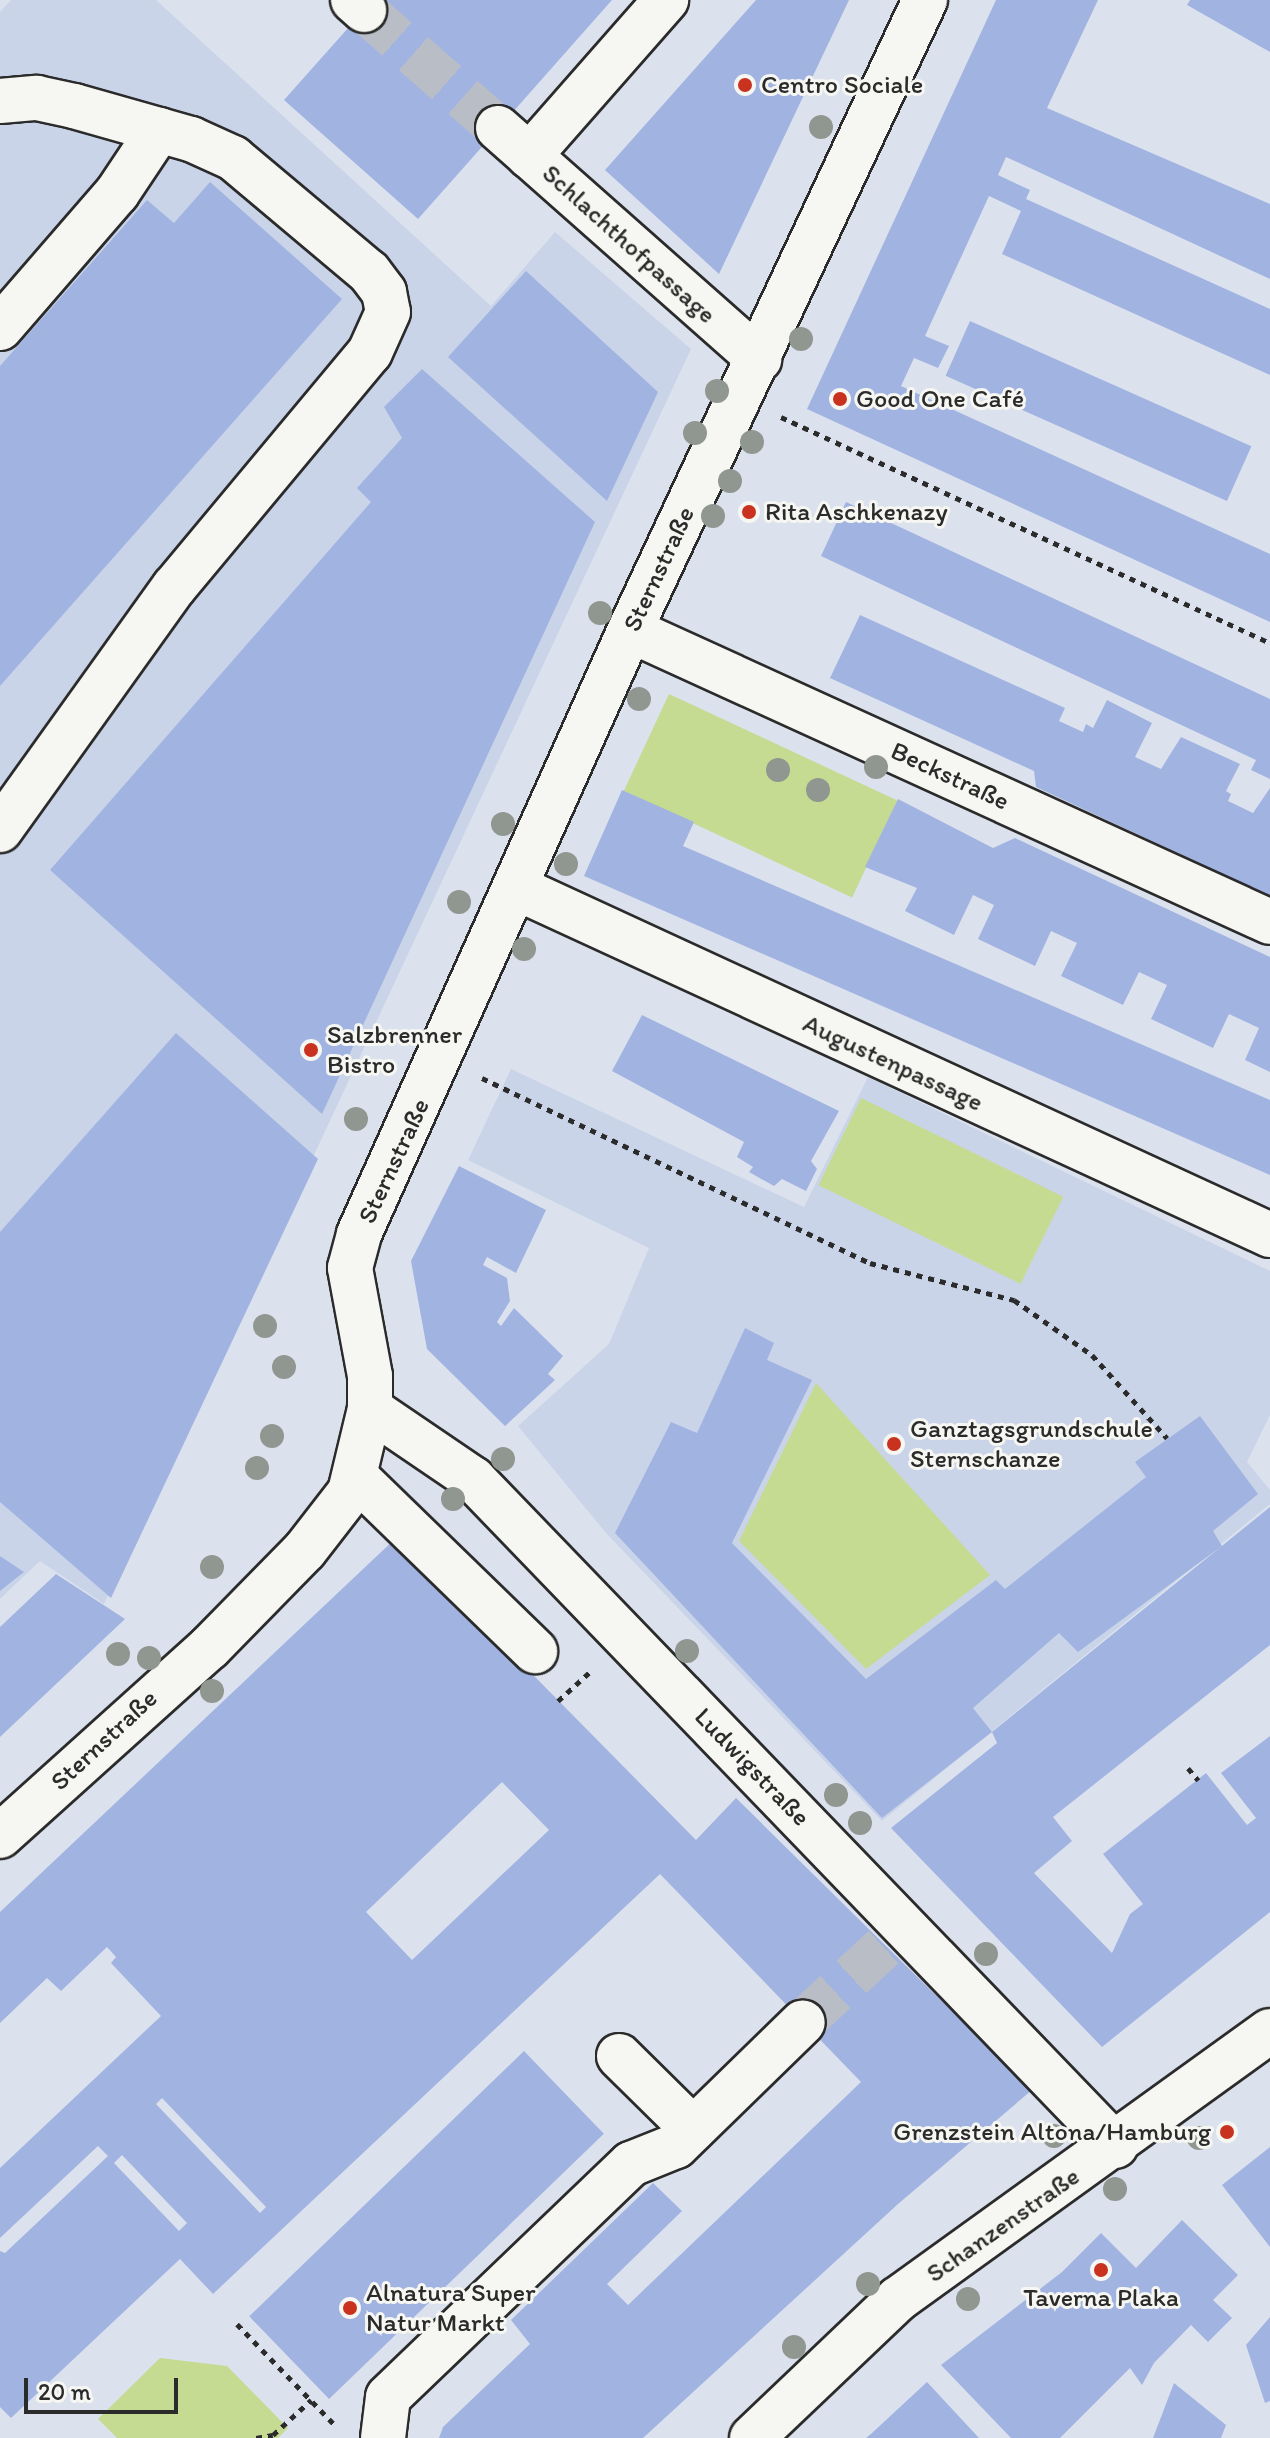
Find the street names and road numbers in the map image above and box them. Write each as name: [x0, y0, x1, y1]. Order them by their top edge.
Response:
street label: Schlachthofpassage: [536, 158, 722, 330]
street label: Sternstraße: [617, 502, 701, 636]
street label: Beckstraße: [886, 735, 1014, 817]
street label: Augustenpassage: [798, 1008, 988, 1118]
street label: Sternstraße: [352, 1094, 436, 1228]
street label: Sternstraße: [44, 1683, 164, 1797]
street label: Ludwigstraße: [688, 1701, 816, 1833]
street label: Schanzenstraße: [920, 2161, 1086, 2289]

